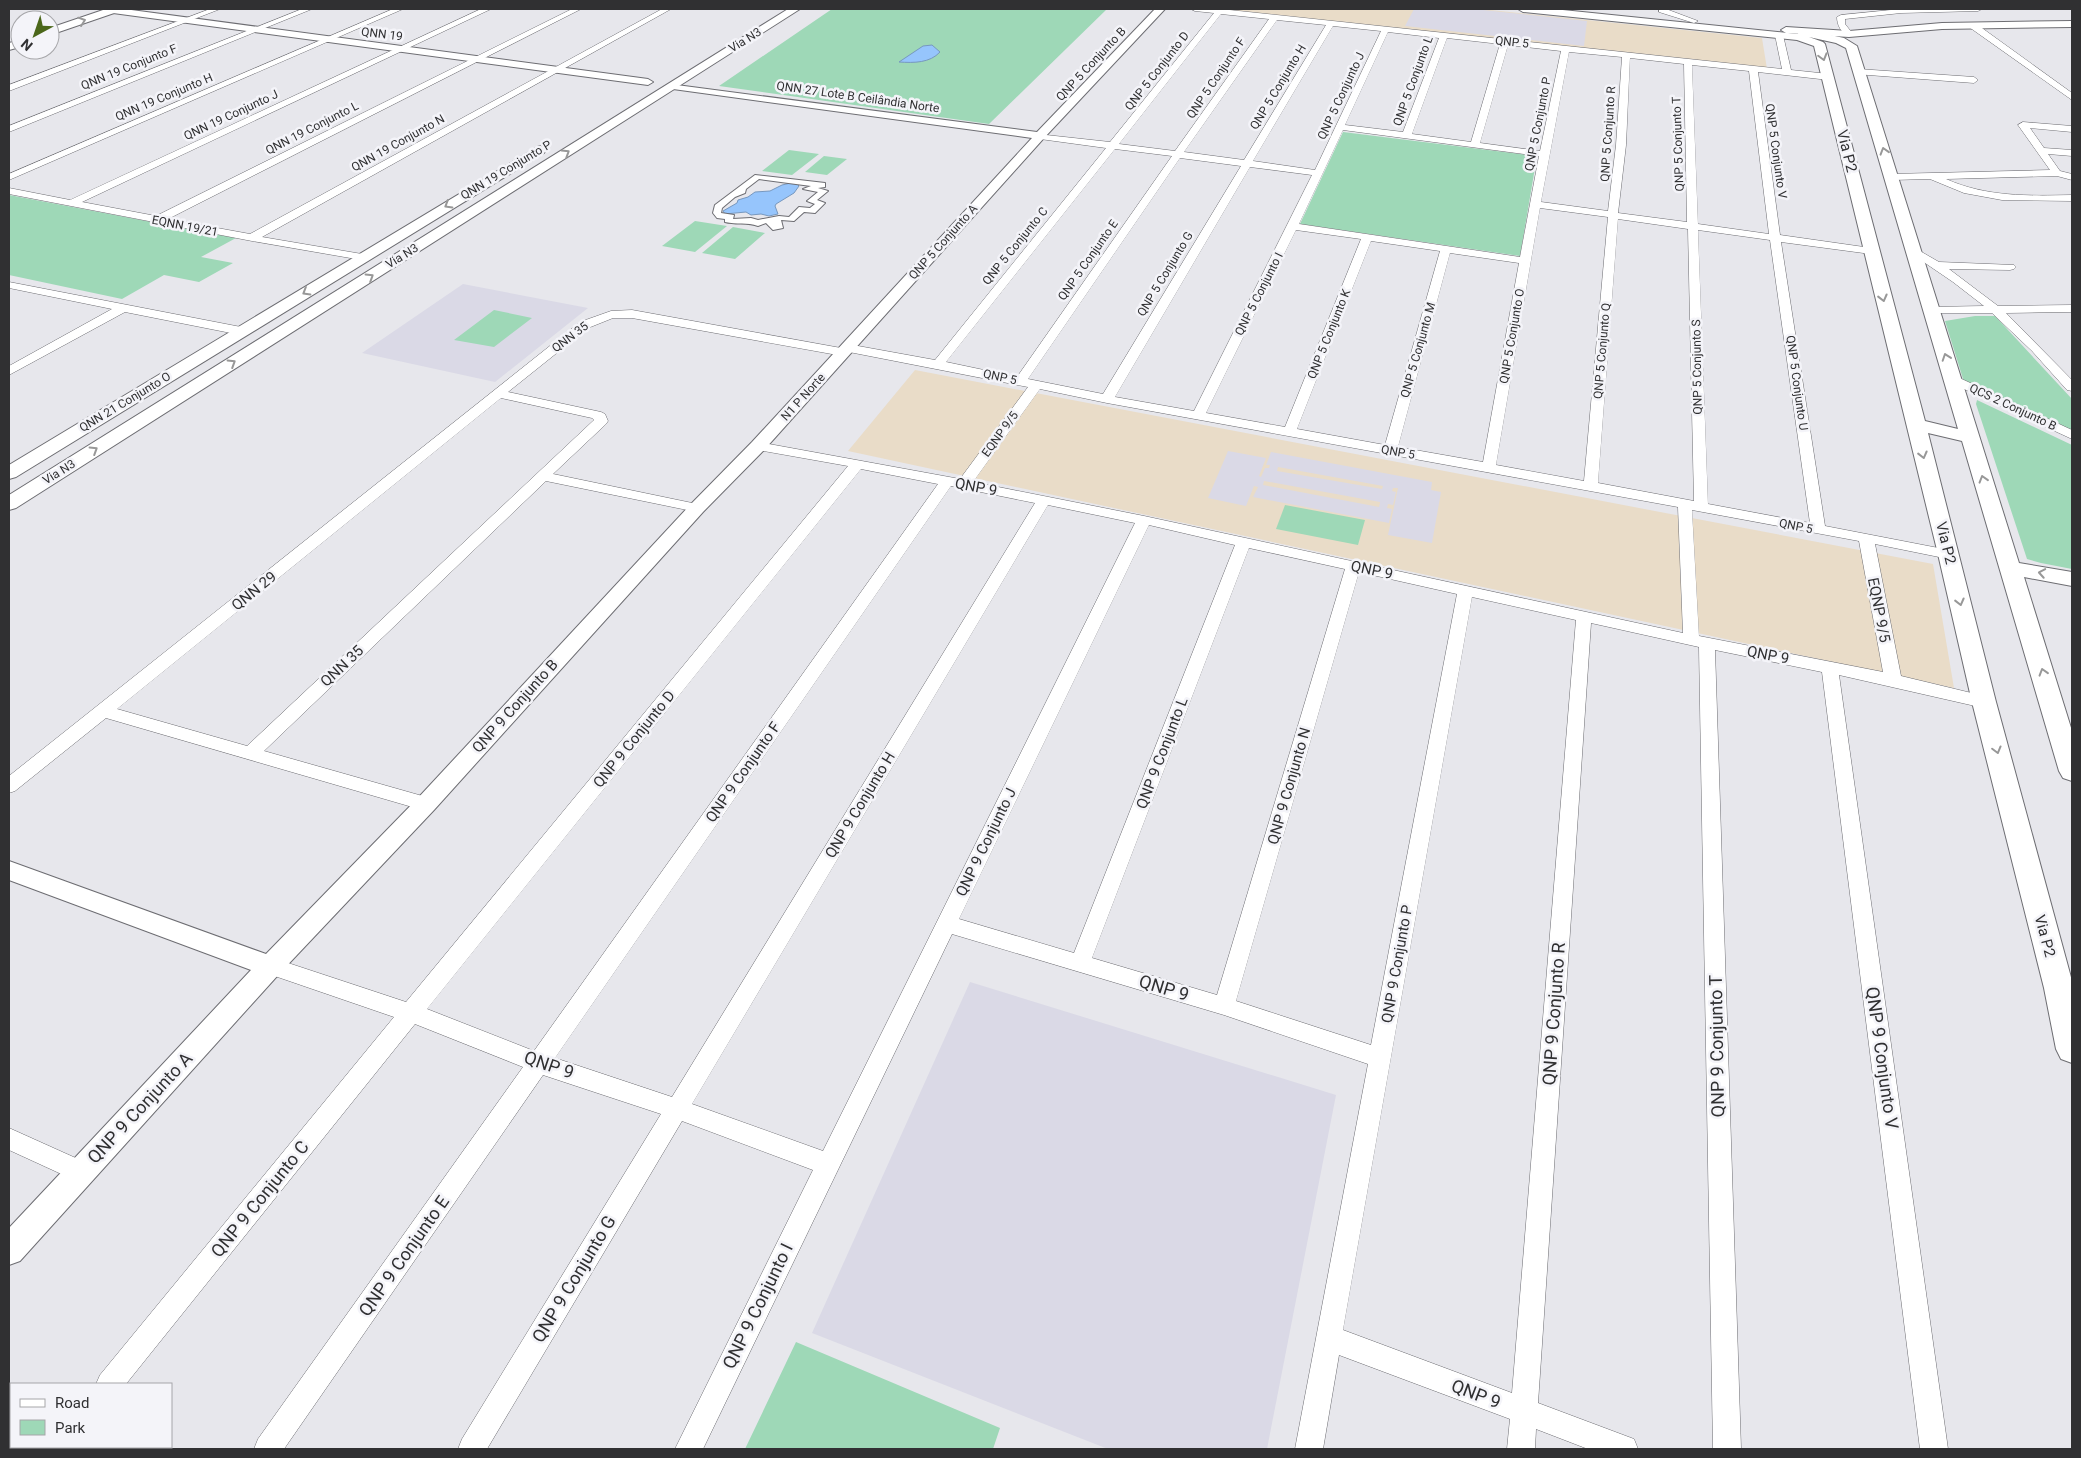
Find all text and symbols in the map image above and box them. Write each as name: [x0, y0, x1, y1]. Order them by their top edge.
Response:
north arrow: [10, 10, 60, 60]
one-way arrow: [77, 17, 85, 27]
street label: QNP 5 Conjunto B: [1053, 24, 1129, 104]
street label: QNN 19: [360, 25, 404, 43]
street label: Via N3: [726, 25, 764, 55]
street label: QNP 5 Conjunto D: [1122, 29, 1192, 113]
street label: QNP 5: [1494, 33, 1530, 51]
street label: QNP 5 Conjunto L: [1390, 34, 1436, 128]
street label: QNP 5 Conjunto F: [1184, 35, 1248, 121]
text: N: [18, 36, 36, 54]
street label: QNN 19 Conjunto F: [79, 41, 179, 93]
street label: QNP 5 Conjunto H: [1247, 42, 1309, 132]
street label: QNP 5 Conjunto J: [1315, 50, 1367, 142]
one-way arrow: [1818, 53, 1828, 61]
street label: QNN 19 Conjunto H: [113, 70, 215, 124]
street label: QNP 5 Conjunto P: [1522, 75, 1554, 172]
street label: QNN 27 Lote B Ceilândia Norte: [776, 79, 940, 115]
street label: QNP 5 Conjunto R: [1598, 85, 1618, 182]
street label: QNN 19 Conjunto J: [182, 87, 280, 143]
street label: QNP 5 Conjunto T: [1669, 96, 1687, 192]
street label: QNN 19 Conjunto L: [263, 98, 361, 157]
street label: QNP 5 Conjunto V: [1762, 103, 1790, 200]
street label: QNN 19 Conjunto N: [349, 112, 447, 174]
street label: Via P2: [1833, 128, 1861, 174]
street label: QNN 19 Conjunto P: [458, 137, 554, 203]
one-way arrow: [1879, 148, 1889, 156]
one-way arrow: [561, 149, 570, 159]
one-way arrow: [444, 199, 453, 209]
street label: QNP 5 Conjunto A: [906, 202, 980, 282]
street label: QNP 5 Conjunto C: [979, 204, 1051, 288]
street label: EQNN 19/21: [151, 213, 219, 239]
street label: QNP 5 Conjunto E: [1055, 217, 1121, 303]
street label: QNP 5 Conjunto G: [1134, 229, 1196, 319]
street label: Via N3: [383, 241, 421, 271]
street label: QNP 5 Conjunto I: [1232, 250, 1286, 338]
one-way arrow: [364, 273, 373, 283]
one-way arrow: [302, 285, 311, 295]
street label: QNP 5 Conjunto K: [1305, 287, 1354, 381]
street label: QNP 5 Conjunto O: [1497, 287, 1527, 385]
one-way arrow: [1877, 293, 1888, 302]
street label: QNP 5 Conjunto M: [1398, 301, 1438, 399]
street label: QNP 5 Conjunto Q: [1591, 302, 1613, 400]
street label: QNN 35: [549, 319, 591, 355]
street label: QNP 5 Conjunto S: [1689, 319, 1705, 415]
street label: QNP 5 Conjunto U: [1783, 335, 1811, 431]
one-way arrow: [1942, 353, 1952, 362]
one-way arrow: [226, 360, 235, 369]
street label: QNP 5: [982, 367, 1018, 387]
street label: QNN 21 Conjunto O: [77, 369, 173, 435]
street label: N1 P Norte: [778, 370, 828, 424]
street label: QCS 2 Conjunto B: [1967, 381, 2059, 433]
street label: EQNP 9/5: [979, 408, 1021, 459]
street label: QNP 5: [1380, 442, 1416, 462]
one-way arrow: [89, 446, 98, 456]
one-way arrow: [1918, 451, 1928, 459]
street label: Via N3: [40, 457, 78, 487]
street label: QNP 9: [953, 474, 999, 500]
one-way arrow: [1979, 475, 1989, 484]
street label: QNP 5: [1778, 516, 1814, 536]
street label: Via P2: [1932, 520, 1960, 566]
street label: QNP 9: [1349, 557, 1395, 583]
street label: QNN 29: [228, 568, 280, 614]
one-way arrow: [2037, 569, 2046, 579]
street label: EQNP 9/5: [1864, 576, 1894, 644]
one-way arrow: [1955, 597, 1965, 605]
street label: QNN 35: [317, 642, 367, 690]
street label: QNP 9: [1745, 642, 1791, 668]
street label: QNP 9 Conjunto B: [468, 656, 562, 756]
one-way arrow: [2038, 669, 2048, 677]
street label: QNP 9 Conjunto D: [589, 687, 679, 791]
street label: QNP 9 Conjunto L: [1132, 695, 1192, 811]
street label: QNP 9 Conjunto F: [702, 718, 784, 826]
street label: QNP 9 Conjunto N: [1264, 725, 1314, 847]
one-way arrow: [1991, 745, 2002, 754]
street label: QNP 9 Conjunto H: [821, 749, 899, 861]
street label: QNP 9 Conjunto J: [952, 785, 1020, 899]
street label: QNP 9 Conjunto P: [1378, 904, 1416, 1024]
street label: Via P2: [2031, 913, 2059, 959]
street label: QNP 9 Conjunto R: [1538, 942, 1569, 1086]
street label: QNP 9: [1137, 970, 1192, 1005]
street label: QNP 9 Conjunto T: [1705, 974, 1728, 1117]
street label: QNP 9 Conjunto V: [1862, 985, 1903, 1131]
street label: QNP 9: [522, 1046, 577, 1083]
street label: QNP 9 Conjunto A: [83, 1048, 197, 1167]
street label: QNP 9 Conjunto C: [206, 1136, 313, 1261]
street label: QNP 9 Conjunto E: [354, 1191, 453, 1320]
street label: QNP 9 Conjunto G: [527, 1211, 620, 1346]
street label: QNP 9 Conjunto I: [718, 1240, 797, 1372]
street label: QNP 9: [1449, 1375, 1504, 1413]
legend: [10, 1383, 172, 1448]
text: Road: [55, 1394, 89, 1412]
text: Park: [55, 1419, 86, 1437]

